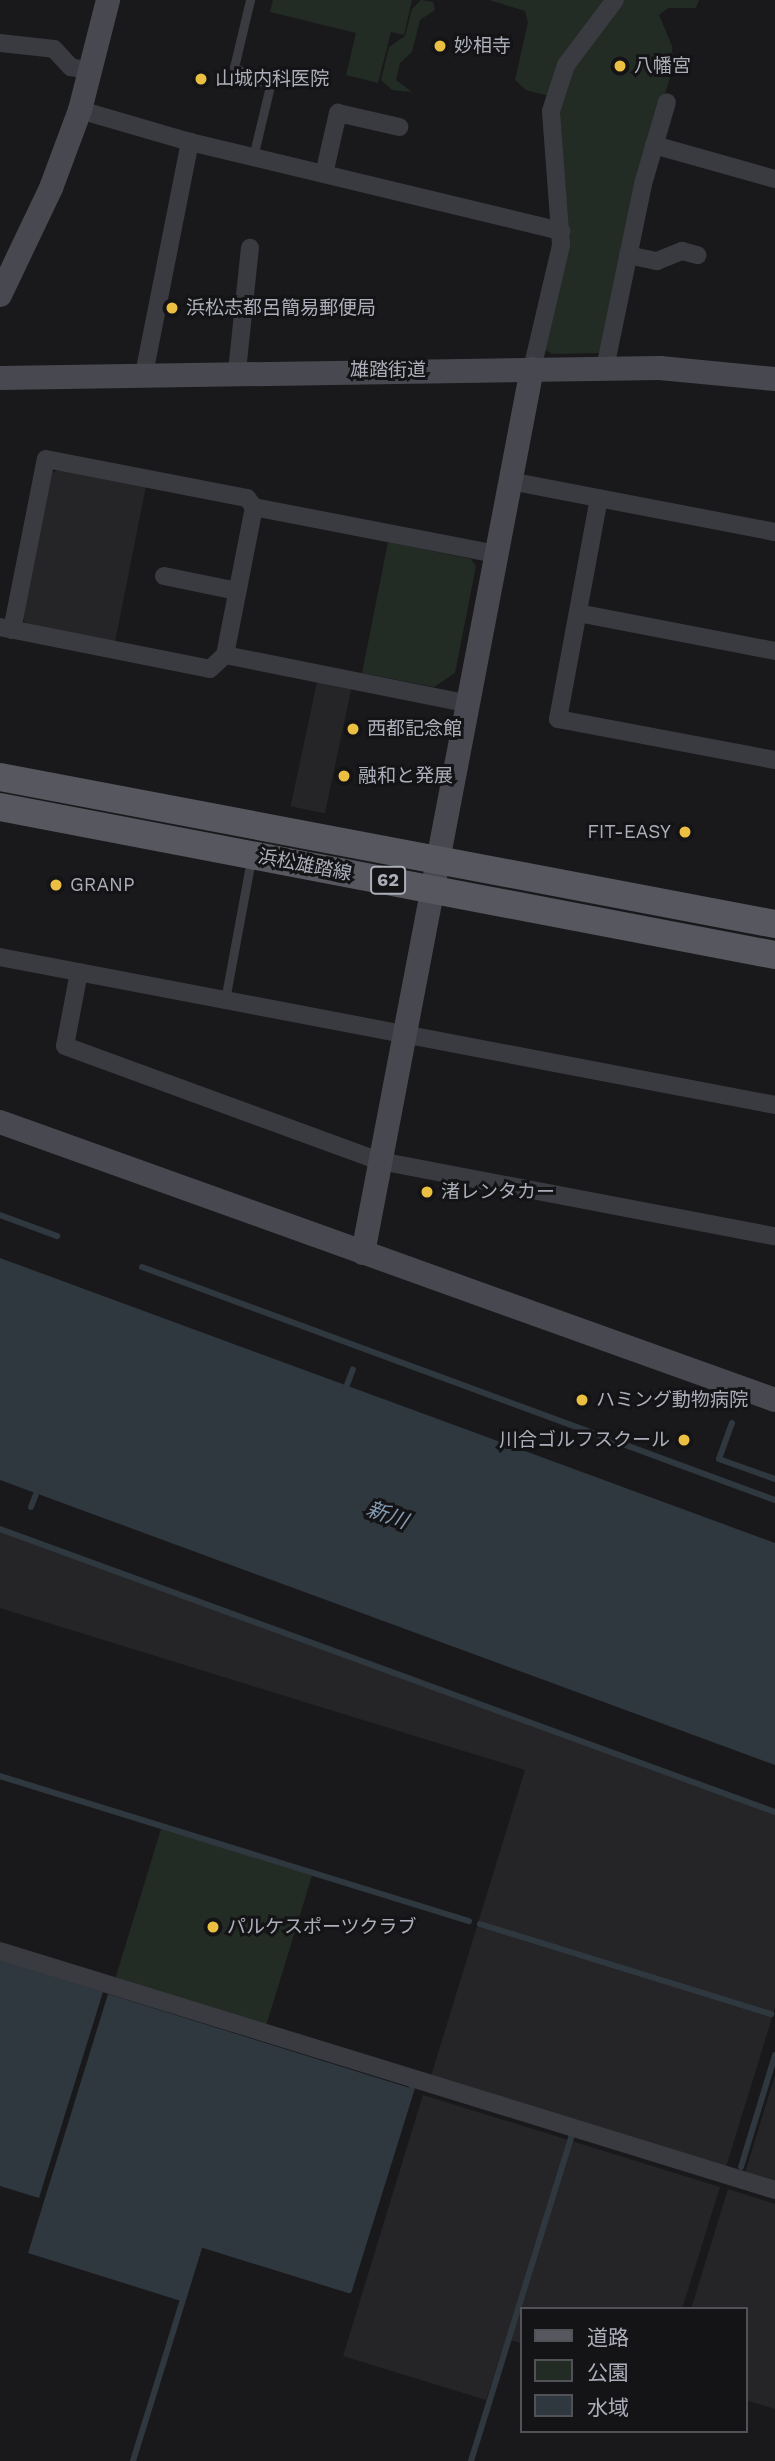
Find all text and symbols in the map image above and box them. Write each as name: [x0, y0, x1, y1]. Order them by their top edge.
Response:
place label: 妙相寺: [454, 35, 511, 57]
marker: 妙相寺: [432, 38, 448, 54]
place label: 八幡宮: [634, 55, 691, 77]
marker: 八幡宮: [612, 58, 628, 74]
place label: 山城内科医院: [215, 68, 329, 90]
marker: 山城内科医院: [193, 71, 209, 87]
place label: 浜松志都呂簡易郵便局: [186, 297, 376, 319]
marker: 浜松志都呂簡易郵便局: [164, 300, 180, 316]
street label: 雄踏街道: [350, 359, 426, 381]
place label: 西都記念館: [367, 718, 462, 740]
marker: 西都記念館: [345, 721, 361, 737]
place label: 融和と発展: [358, 765, 453, 787]
marker: 融和と発展: [336, 768, 352, 784]
place label: FIT-EASY: [587, 821, 671, 843]
marker: FIT-EASY: [677, 824, 693, 840]
street label: 浜松雄踏線: [256, 845, 354, 885]
road number: 62: [369, 866, 407, 894]
place label: GRANP: [70, 874, 134, 896]
marker: GRANP: [48, 877, 64, 893]
place label: 渚レンタカー: [441, 1181, 555, 1203]
marker: 渚レンタカー: [419, 1184, 435, 1200]
place label: ハミング動物病院: [596, 1389, 748, 1411]
marker: ハミング動物病院: [574, 1392, 590, 1408]
place label: 川合ゴルフスクール: [499, 1429, 670, 1451]
marker: 川合ゴルフスクール: [676, 1432, 692, 1448]
water label: 新川: [363, 1496, 411, 1534]
place label: パルケスポーツクラブ: [227, 1916, 417, 1938]
marker: パルケスポーツクラブ: [205, 1919, 221, 1935]
legend: [520, 2307, 747, 2433]
text: 道路: [587, 2325, 629, 2350]
text: 公園: [587, 2360, 629, 2385]
text: 水域: [587, 2395, 629, 2420]

